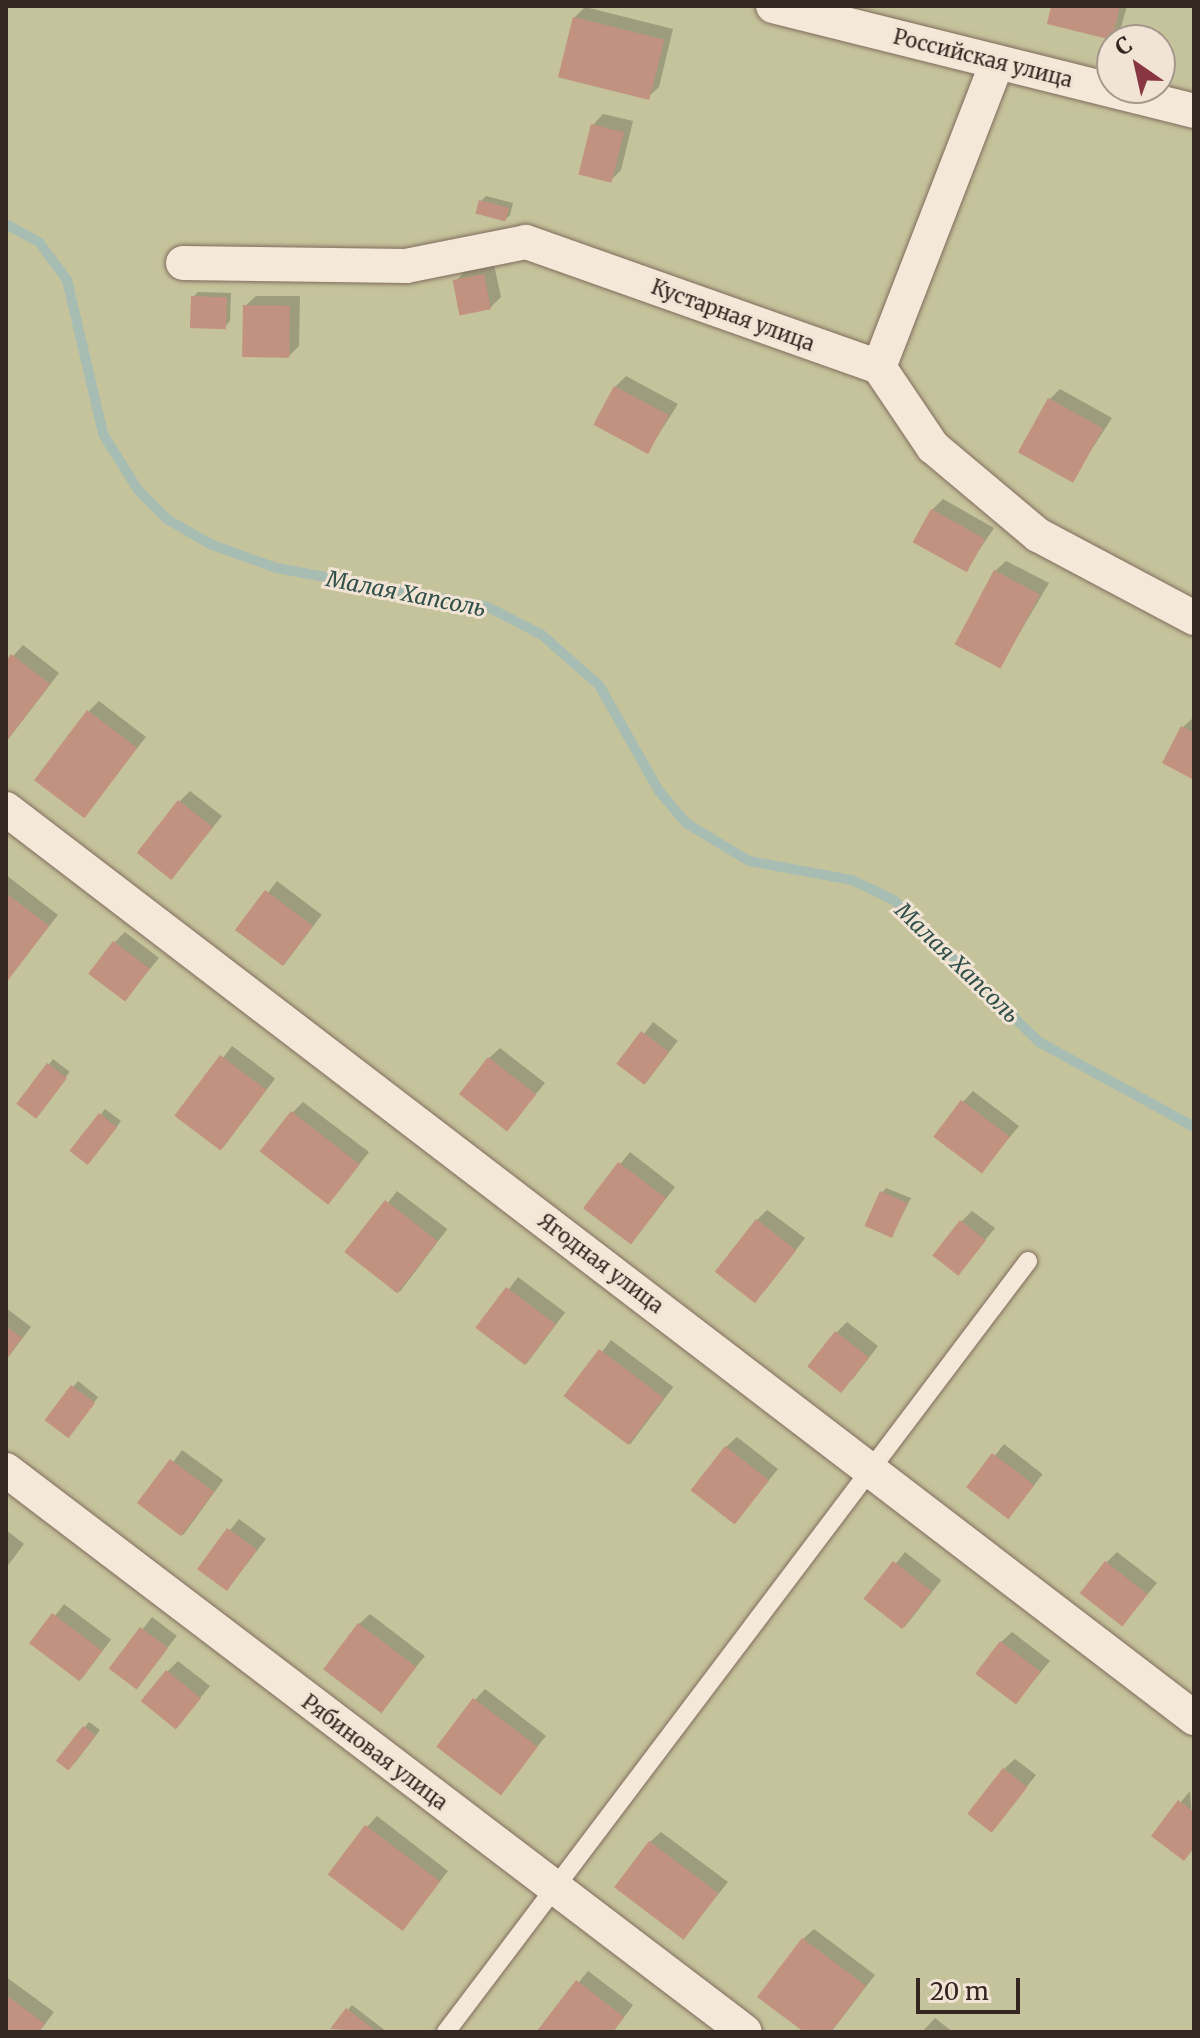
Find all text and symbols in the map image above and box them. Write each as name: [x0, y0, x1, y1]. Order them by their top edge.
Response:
street label: Российская улица: [891, 24, 1075, 92]
north arrow: [1096, 24, 1176, 104]
text: С: [1110, 30, 1138, 61]
street label: Кустарная улица: [648, 274, 818, 356]
water label: Малая Хапсоль: [324, 566, 488, 622]
water label: Малая Хапсоль: [890, 897, 1024, 1029]
street label: Ягодная улица: [534, 1208, 668, 1318]
street label: Рябиновая улица: [297, 1689, 453, 1815]
scale bar: [920, 1962, 1024, 2012]
text: 20 m: [930, 1976, 989, 2007]

